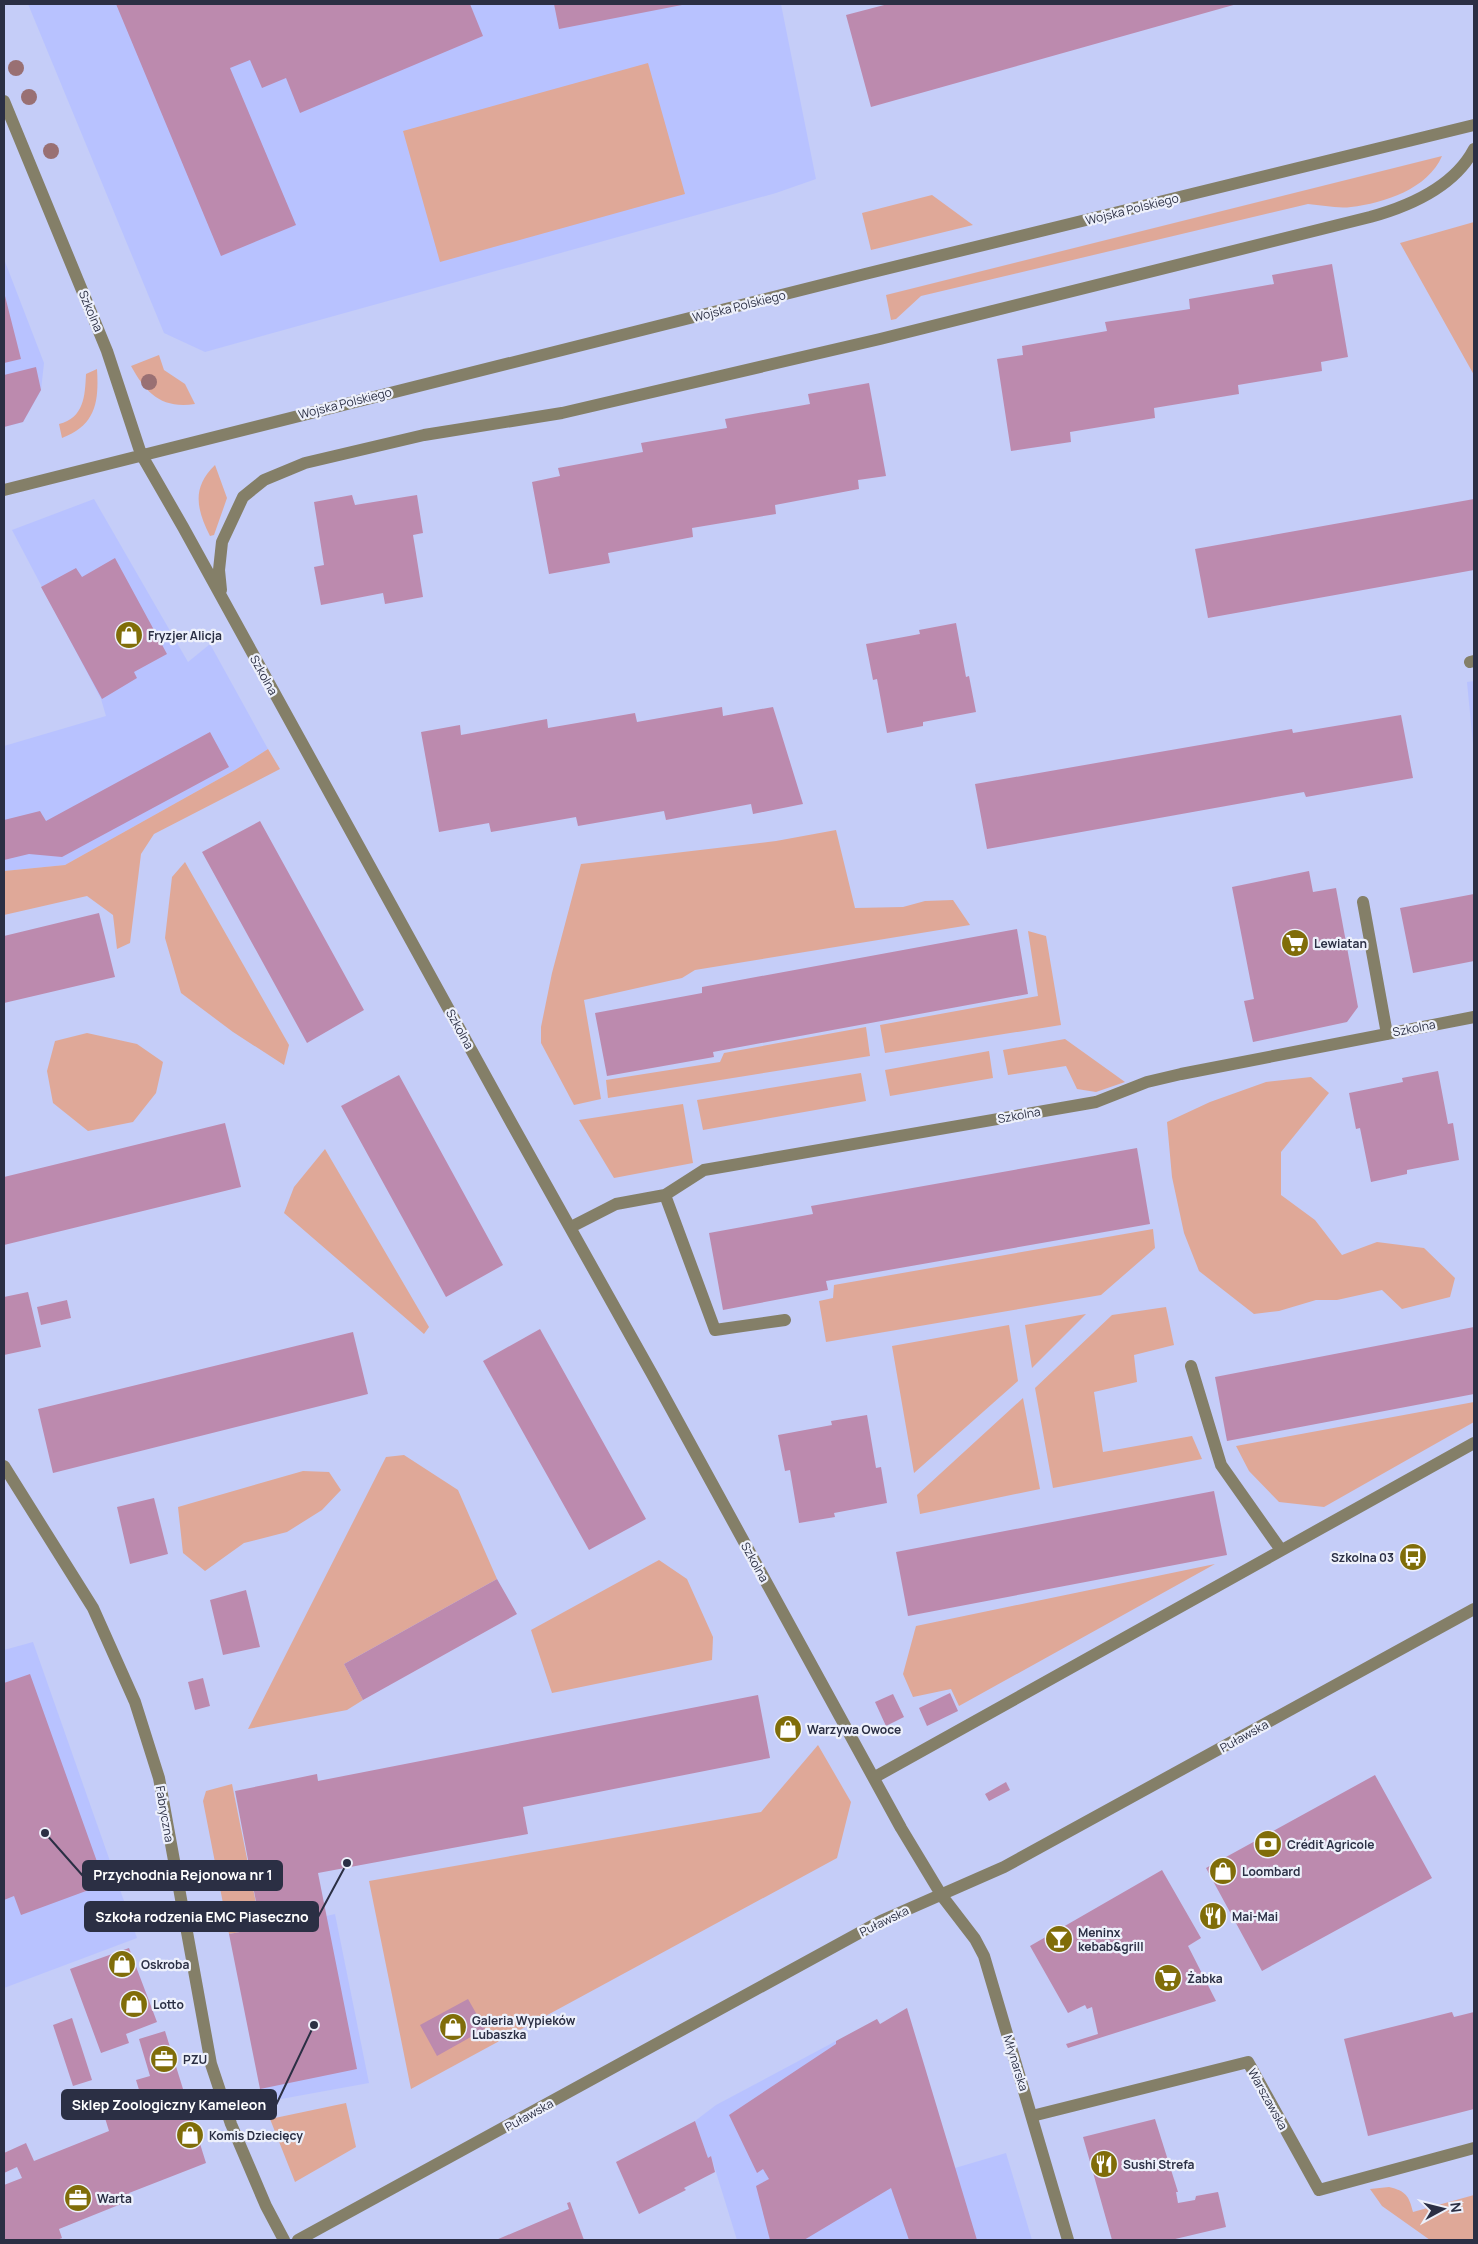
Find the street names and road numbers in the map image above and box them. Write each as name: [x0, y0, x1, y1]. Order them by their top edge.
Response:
street label: Wojska Polskiego: [1084, 189, 1180, 229]
street label: Wojska Polskiego: [691, 286, 787, 326]
street label: Szkolna: [75, 288, 107, 334]
street label: Wojska Polskiego: [297, 383, 393, 423]
street label: Szkolna: [246, 652, 282, 698]
street label: Szkolna: [442, 1006, 478, 1052]
street label: Szkolna: [1391, 1016, 1437, 1040]
street label: Szkolna: [996, 1103, 1042, 1127]
street label: Szkolna: [737, 1539, 773, 1585]
street label: Puławska: [1217, 1716, 1271, 1756]
street label: Fabryczna: [152, 1785, 178, 1843]
street label: Puławska: [856, 1902, 912, 1940]
street label: Młynarska: [999, 2033, 1033, 2093]
street label: Warszawska: [1244, 2065, 1292, 2133]
street label: Puławska: [502, 2095, 556, 2135]

